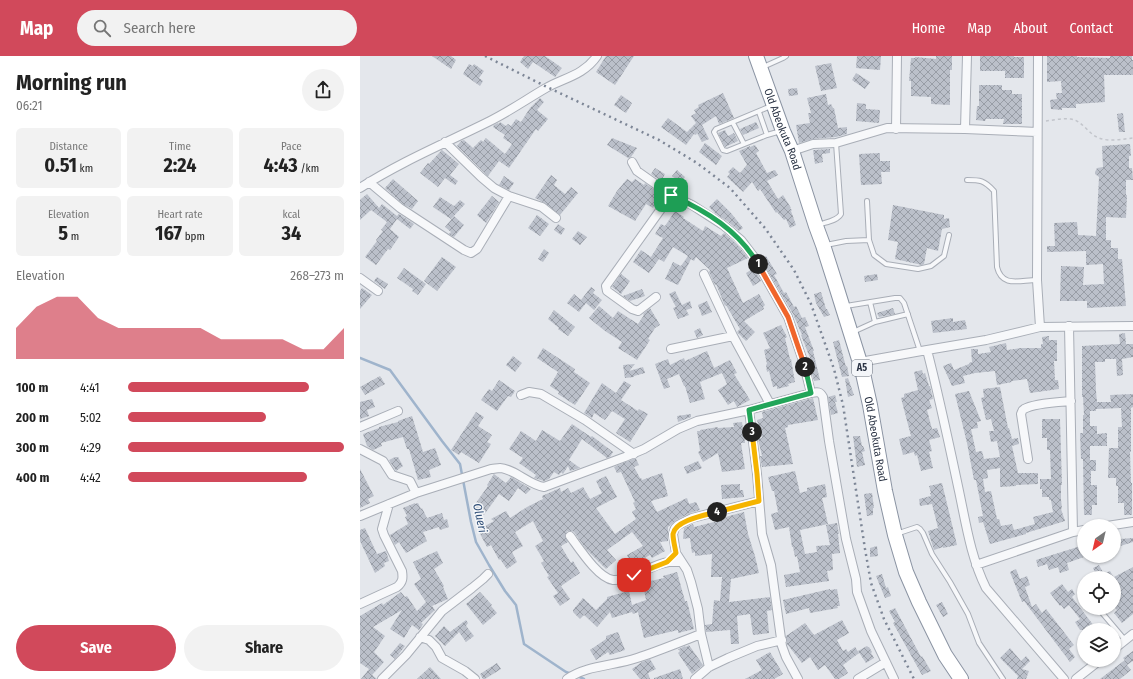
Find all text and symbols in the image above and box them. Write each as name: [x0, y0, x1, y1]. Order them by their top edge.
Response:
search box: [77, 10, 357, 46]
text: Map: [20, 17, 53, 40]
icon: search: [91, 17, 113, 39]
text: Search here: [123, 19, 196, 37]
text: Home: [912, 20, 945, 37]
text: Map: [967, 20, 991, 37]
text: About: [1013, 20, 1048, 37]
text: Contact: [1070, 20, 1113, 37]
text: Morning run: [16, 69, 127, 96]
button: share: [302, 69, 344, 111]
street label: Old Abeokuta Road: [762, 87, 804, 172]
text: 06:21: [16, 98, 43, 113]
text: Distance: [49, 140, 88, 153]
text: Time: [169, 140, 191, 153]
text: Pace: [281, 140, 302, 153]
text: 0.51: [44, 153, 77, 177]
text: 2:24: [164, 153, 196, 177]
text: 4:43: [264, 153, 298, 177]
text: km: [77, 162, 93, 175]
text: /km: [298, 162, 319, 175]
pin: [654, 178, 688, 212]
icon: arrive: [660, 184, 682, 206]
text: Elevation: [48, 208, 89, 221]
text: Heart rate: [157, 208, 203, 221]
text: kcal: [282, 208, 300, 221]
text: 5: [58, 221, 68, 245]
text: 167: [155, 221, 182, 245]
text: 34: [281, 221, 301, 245]
text: m: [68, 230, 79, 243]
text: bpm: [182, 230, 205, 243]
pin: 1: [748, 254, 768, 274]
text: 1: [756, 257, 760, 270]
text: Elevation: [16, 268, 65, 283]
text: 268–273 m: [290, 268, 344, 283]
pin: 2: [795, 357, 815, 377]
text: 2: [802, 360, 808, 373]
road number: A5: [852, 360, 872, 376]
text: 100 m: [16, 380, 48, 395]
text: 4:41: [80, 380, 100, 395]
street label: Old Abeokuta Road: [862, 395, 890, 483]
text: 200 m: [16, 410, 49, 425]
text: 5:02: [80, 410, 101, 425]
pin: 3: [742, 422, 762, 442]
text: 3: [749, 425, 755, 438]
text: 300 m: [16, 440, 49, 455]
text: 4:29: [80, 440, 101, 455]
text: 400 m: [16, 470, 50, 485]
text: 4:42: [80, 470, 101, 485]
water label: Olueri: [470, 502, 490, 534]
pin: 4: [707, 502, 727, 522]
text: 4: [714, 505, 720, 518]
north arrow: [1077, 519, 1121, 563]
map controls: [1077, 519, 1121, 667]
pin: [617, 558, 651, 592]
icon: check: [623, 564, 645, 586]
button: locate: [1077, 571, 1121, 615]
button: layers: [1077, 623, 1121, 667]
button: Save: [16, 625, 176, 671]
button: Share: [184, 625, 344, 671]

